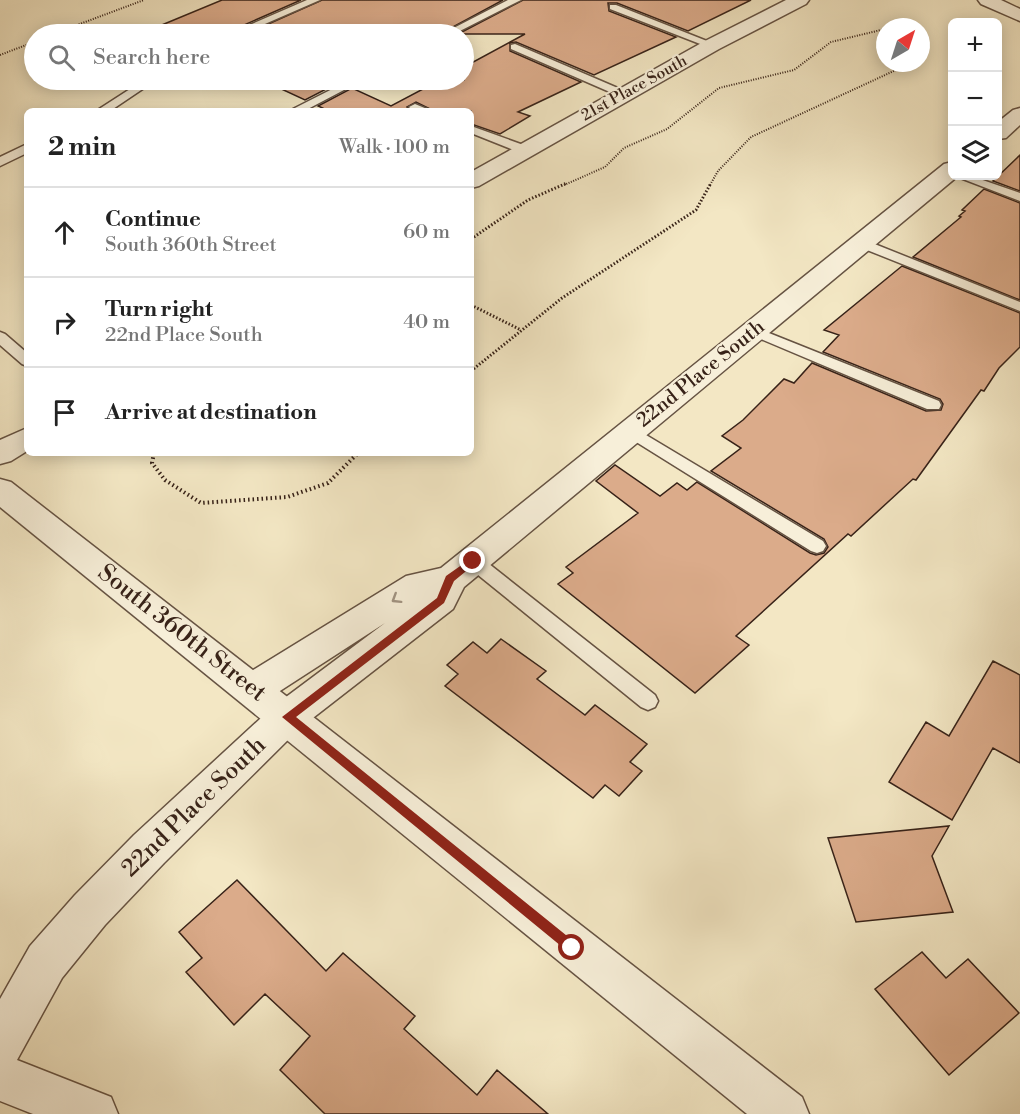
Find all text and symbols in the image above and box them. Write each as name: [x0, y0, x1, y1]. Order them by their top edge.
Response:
north arrow: [876, 18, 930, 72]
map controls: [948, 18, 1002, 180]
button: +: [948, 18, 1002, 72]
search box: [24, 24, 474, 90]
icon: search: [45, 41, 78, 74]
text: Search here: [93, 44, 210, 71]
street label: 21st Place South: [577, 50, 691, 125]
button: −: [948, 72, 1002, 126]
button: layers: [948, 126, 1002, 180]
text: 2 min: [48, 131, 116, 163]
text: Walk · 100 m: [339, 135, 450, 160]
text: Continue: [105, 206, 201, 233]
icon: ahead: [48, 216, 81, 249]
text: 60 m: [403, 220, 450, 245]
text: South 360th Street: [105, 233, 277, 258]
text: Turn right: [105, 296, 213, 323]
icon: right: [48, 306, 81, 339]
text: 40 m: [403, 310, 450, 335]
street label: 22nd Place South: [632, 315, 770, 433]
text: 22nd Place South: [105, 323, 263, 348]
icon: arrive: [48, 396, 81, 429]
text: Arrive at destination: [105, 399, 317, 426]
route end: [459, 547, 485, 573]
street label: South 360th Street: [92, 558, 273, 709]
one-way arrow: [392, 592, 402, 604]
street label: 22nd Place South: [116, 731, 272, 883]
route start: [558, 934, 584, 960]

